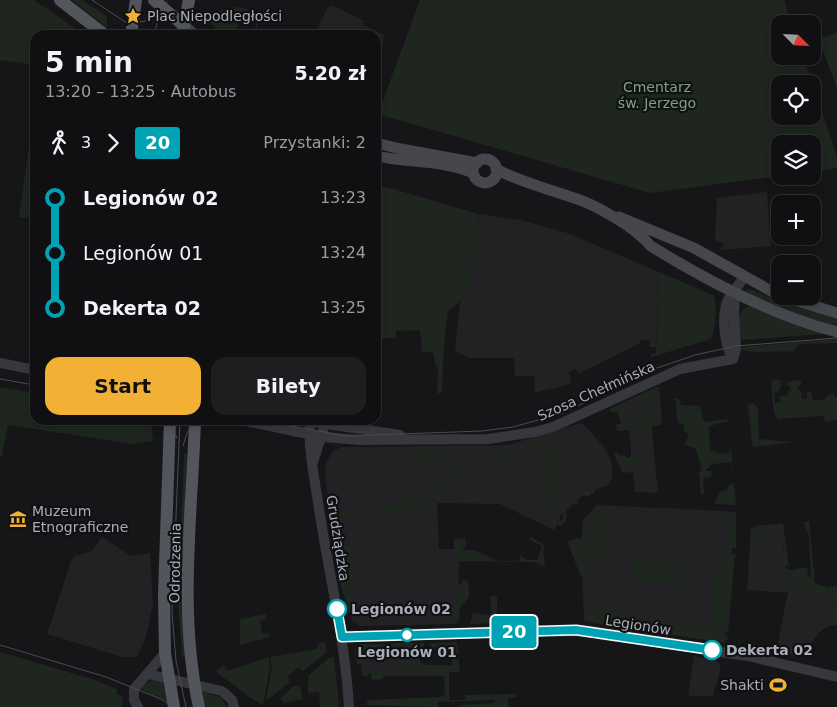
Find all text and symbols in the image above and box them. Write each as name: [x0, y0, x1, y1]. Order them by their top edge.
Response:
place icon: Plac Niepodległości: [123, 6, 143, 26]
place label: Plac Niepodległości: [147, 8, 282, 24]
north arrow: [771, 15, 821, 65]
map controls: [771, 15, 821, 305]
text: 5 min: [45, 46, 133, 79]
text: 5.20 zł: [294, 62, 366, 84]
button: locate: [771, 75, 821, 125]
park label: Cmentarz św. Jerzego: [618, 79, 696, 111]
text: 13:20 – 13:25 · Autobus: [45, 82, 236, 101]
icon: walk: [45, 129, 73, 157]
icon: forward: [99, 129, 127, 157]
text: 20: [145, 132, 170, 153]
text: 3: [81, 133, 91, 152]
text: Przystanki: 2: [263, 133, 366, 152]
button: layers: [771, 135, 821, 185]
text: Legionów 02: [83, 187, 218, 209]
text: 13:23: [320, 188, 366, 207]
button: +: [771, 195, 821, 245]
text: Legionów 01: [83, 242, 203, 264]
text: 13:24: [320, 243, 366, 262]
button: −: [771, 255, 821, 305]
text: Dekerta 02: [83, 297, 201, 319]
text: 13:25: [320, 298, 366, 317]
button: Start: [45, 357, 201, 415]
button: Bilety: [211, 357, 366, 415]
street label: Szosa Chełmińska: [535, 358, 657, 424]
street label: Grudziądzka: [323, 494, 353, 582]
place label: Muzeum Etnograficzne: [32, 503, 128, 535]
museum icon: Muzeum Etnograficzne: [8, 509, 28, 529]
street label: Odrodzenia: [166, 523, 184, 603]
marker: Legionów 02: [327, 599, 347, 619]
place label: Legionów 02: [351, 601, 451, 617]
street label: Legionów: [604, 612, 672, 638]
line badge: 20: [492, 616, 536, 648]
text: 20: [501, 621, 527, 642]
marker: Legionów 01: [400, 628, 414, 642]
marker: Dekerta 02: [702, 640, 722, 660]
place label: Dekerta 02: [726, 642, 813, 658]
place label: Legionów 01: [357, 644, 457, 660]
sports icon: Shakti: [768, 675, 788, 695]
place label: Shakti: [720, 677, 764, 693]

